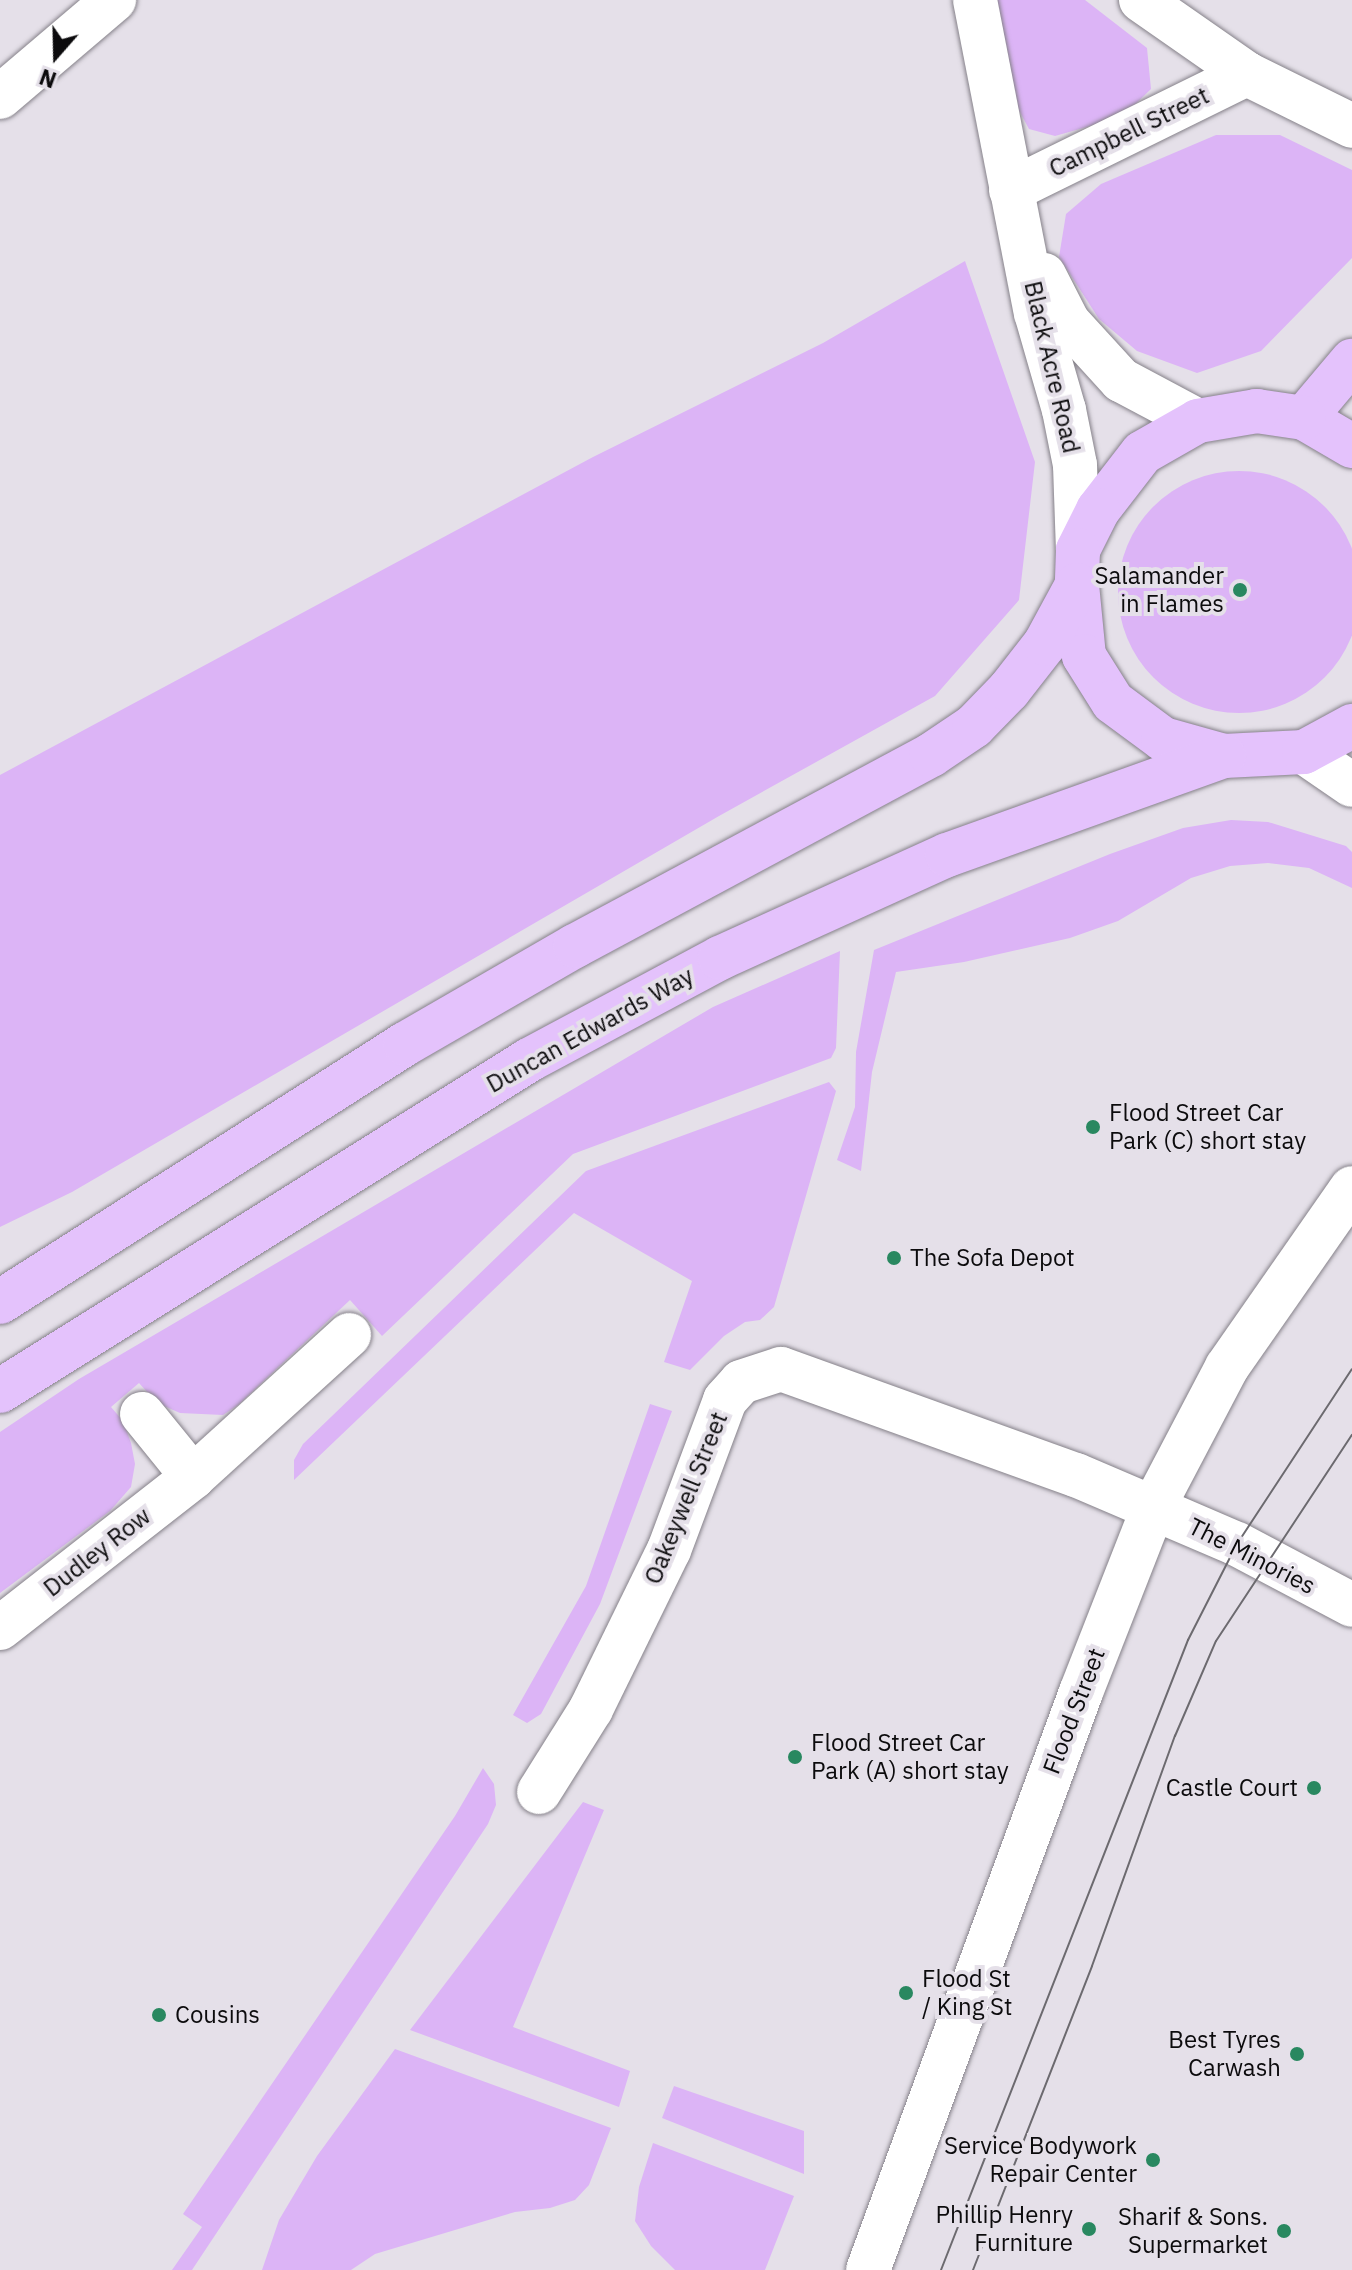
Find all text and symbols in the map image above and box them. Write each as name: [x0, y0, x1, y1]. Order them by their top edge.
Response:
north arrow: [16, 16, 96, 96]
text: N: [35, 63, 60, 95]
street label: Campbell Street: [1044, 81, 1214, 183]
street label: Black Acre Road: [1018, 278, 1086, 456]
place label: Salamander in Flames: [1095, 562, 1224, 618]
marker: Salamander in Flames: [1231, 581, 1249, 599]
street label: Duncan Edwards Way: [482, 961, 698, 1099]
place label: Flood Street Car Park (C) short stay: [1109, 1099, 1306, 1155]
marker: Flood Street Car Park (C) short stay: [1084, 1118, 1102, 1136]
place label: The Sofa Depot: [910, 1244, 1075, 1272]
marker: The Sofa Depot: [885, 1249, 903, 1267]
street label: Oakeywell Street: [638, 1408, 734, 1588]
street label: Dudley Row: [38, 1501, 156, 1603]
street label: The Minories: [1184, 1512, 1320, 1600]
street label: Flood Street: [1037, 1644, 1111, 1778]
place label: Flood Street Car Park (A) short stay: [811, 1729, 1009, 1785]
marker: Flood Street Car Park (A) short stay: [786, 1748, 804, 1766]
place label: Castle Court: [1166, 1774, 1298, 1802]
marker: Castle Court: [1305, 1779, 1323, 1797]
place label: Flood St / King St: [922, 1965, 1012, 2021]
marker: Flood St / King St: [897, 1984, 915, 2002]
place label: Cousins: [175, 2001, 260, 2029]
marker: Cousins: [150, 2006, 168, 2024]
place label: Best Tyres Carwash: [1168, 2026, 1281, 2082]
marker: Best Tyres Carwash: [1288, 2045, 1306, 2063]
place label: Service Bodywork Repair Center: [944, 2132, 1137, 2188]
marker: Service Bodywork Repair Center: [1144, 2151, 1162, 2169]
place label: Phillip Henry Furniture: [936, 2201, 1073, 2257]
place label: Sharif & Sons. Supermarket: [1118, 2203, 1268, 2259]
marker: Phillip Henry Furniture: [1080, 2220, 1098, 2238]
marker: Sharif & Sons. Supermarket: [1275, 2222, 1293, 2240]

